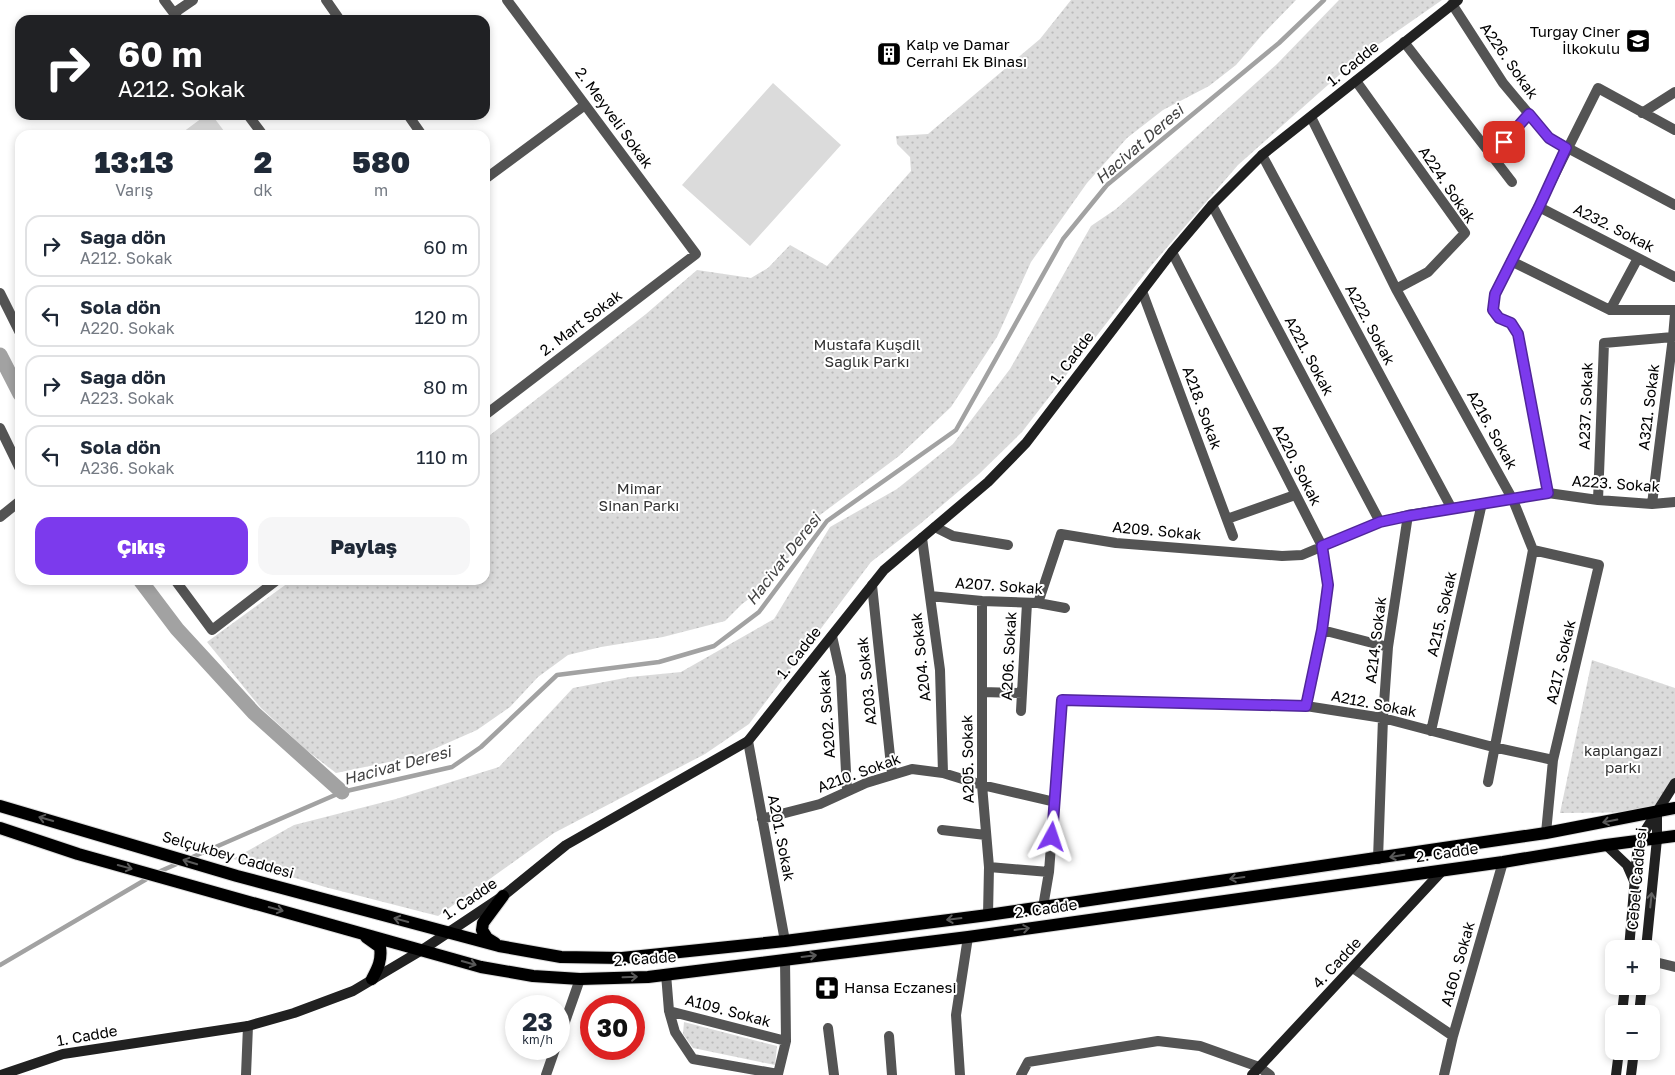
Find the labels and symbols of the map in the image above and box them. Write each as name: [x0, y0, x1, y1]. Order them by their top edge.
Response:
street label: A226. Sokak: [1477, 19, 1543, 102]
place label: Turgay Ciner İlkokulu: [1530, 22, 1620, 57]
school or university icon: Turgay Ciner İlkokulu: [1625, 28, 1651, 54]
place label: Kalp ve Damar Cerrahi Ek Binası: [906, 35, 1027, 70]
street label: 1. Cadde: [1323, 37, 1382, 90]
building icon: Kalp ve Damar Cerrahi Ek Binası: [876, 41, 902, 67]
street label: 2. Meyveli Sokak: [572, 63, 658, 172]
water label: Hacivat Deresi: [1091, 99, 1189, 188]
pin: [1483, 121, 1525, 163]
street label: A224. Sokak: [1416, 143, 1480, 227]
street label: A232. Sokak: [1571, 199, 1658, 255]
street label: A222. Sokak: [1342, 281, 1400, 368]
street label: 2. Mart Sokak: [536, 285, 625, 359]
street label: A221. Sokak: [1282, 313, 1338, 399]
street label: 1. Cadde: [1046, 327, 1097, 387]
park label: Mustafa Kuşdil Sağlık Parkı: [814, 335, 921, 370]
street label: A237. Sokak: [1574, 361, 1596, 450]
street label: A321. Sokak: [1634, 362, 1662, 451]
street label: A218. Sokak: [1180, 364, 1227, 452]
street label: A216. Sokak: [1464, 387, 1522, 472]
street label: A220. Sokak: [1270, 421, 1326, 509]
street label: A223. Sokak: [1571, 471, 1661, 495]
park label: Mimar Sinan Parkı: [599, 479, 679, 514]
water label: Hacivat Deresi: [741, 508, 826, 609]
street label: A209. Sokak: [1112, 517, 1203, 543]
street label: A215. Sokak: [1422, 569, 1460, 658]
street label: A207. Sokak: [954, 573, 1044, 597]
street label: A214. Sokak: [1361, 595, 1389, 684]
street label: A206. Sokak: [997, 610, 1019, 701]
street label: A204. Sokak: [906, 611, 934, 702]
street label: A217. Sokak: [1542, 617, 1579, 706]
street label: 1. Cadde: [772, 622, 824, 682]
street label: A203. Sokak: [852, 635, 880, 726]
street label: A202. Sokak: [814, 669, 838, 759]
street label: A212. Sokak: [1330, 686, 1419, 720]
street label: A205. Sokak: [957, 714, 977, 804]
water label: Hacivat Deresi: [341, 741, 455, 789]
park label: kaplangazi parkı: [1584, 741, 1662, 776]
street label: A210. Sokak: [814, 748, 903, 795]
street label: A201. Sokak: [765, 793, 799, 883]
position arrow: [1025, 810, 1077, 862]
one-way arrow: [38, 813, 54, 823]
one-way arrow: [1602, 817, 1618, 826]
street label: Selçukbey Caddesi: [160, 827, 296, 881]
street label: Cebel Caddesi: [1623, 827, 1649, 931]
street label: 2. Cadde: [1415, 839, 1479, 865]
one-way arrow: [1390, 851, 1406, 861]
one-way arrow: [183, 856, 199, 866]
one-way arrow: [117, 863, 133, 873]
street label: 1. Cadde: [439, 873, 500, 923]
one-way arrow: [1229, 874, 1245, 884]
one-way arrow: [1646, 893, 1656, 909]
street label: 2. Cadde: [1014, 895, 1078, 921]
one-way arrow: [267, 905, 283, 914]
one-way arrow: [947, 914, 963, 924]
one-way arrow: [394, 915, 410, 924]
street label: A160. Sokak: [1436, 919, 1478, 1008]
one-way arrow: [1014, 924, 1030, 934]
street label: 4. Cadde: [1308, 933, 1365, 992]
street label: 2. Cadde: [613, 947, 677, 969]
one-way arrow: [800, 951, 816, 961]
one-way arrow: [461, 959, 477, 969]
one-way arrow: [622, 972, 638, 982]
pharmacy icon: Hansa Eczanesi: [814, 975, 840, 1001]
place label: Hansa Eczanesi: [844, 978, 956, 996]
street label: A109. Sokak: [684, 990, 774, 1030]
speed limit sign: 30: [580, 995, 645, 1060]
street label: 1. Cadde: [55, 1021, 119, 1049]

